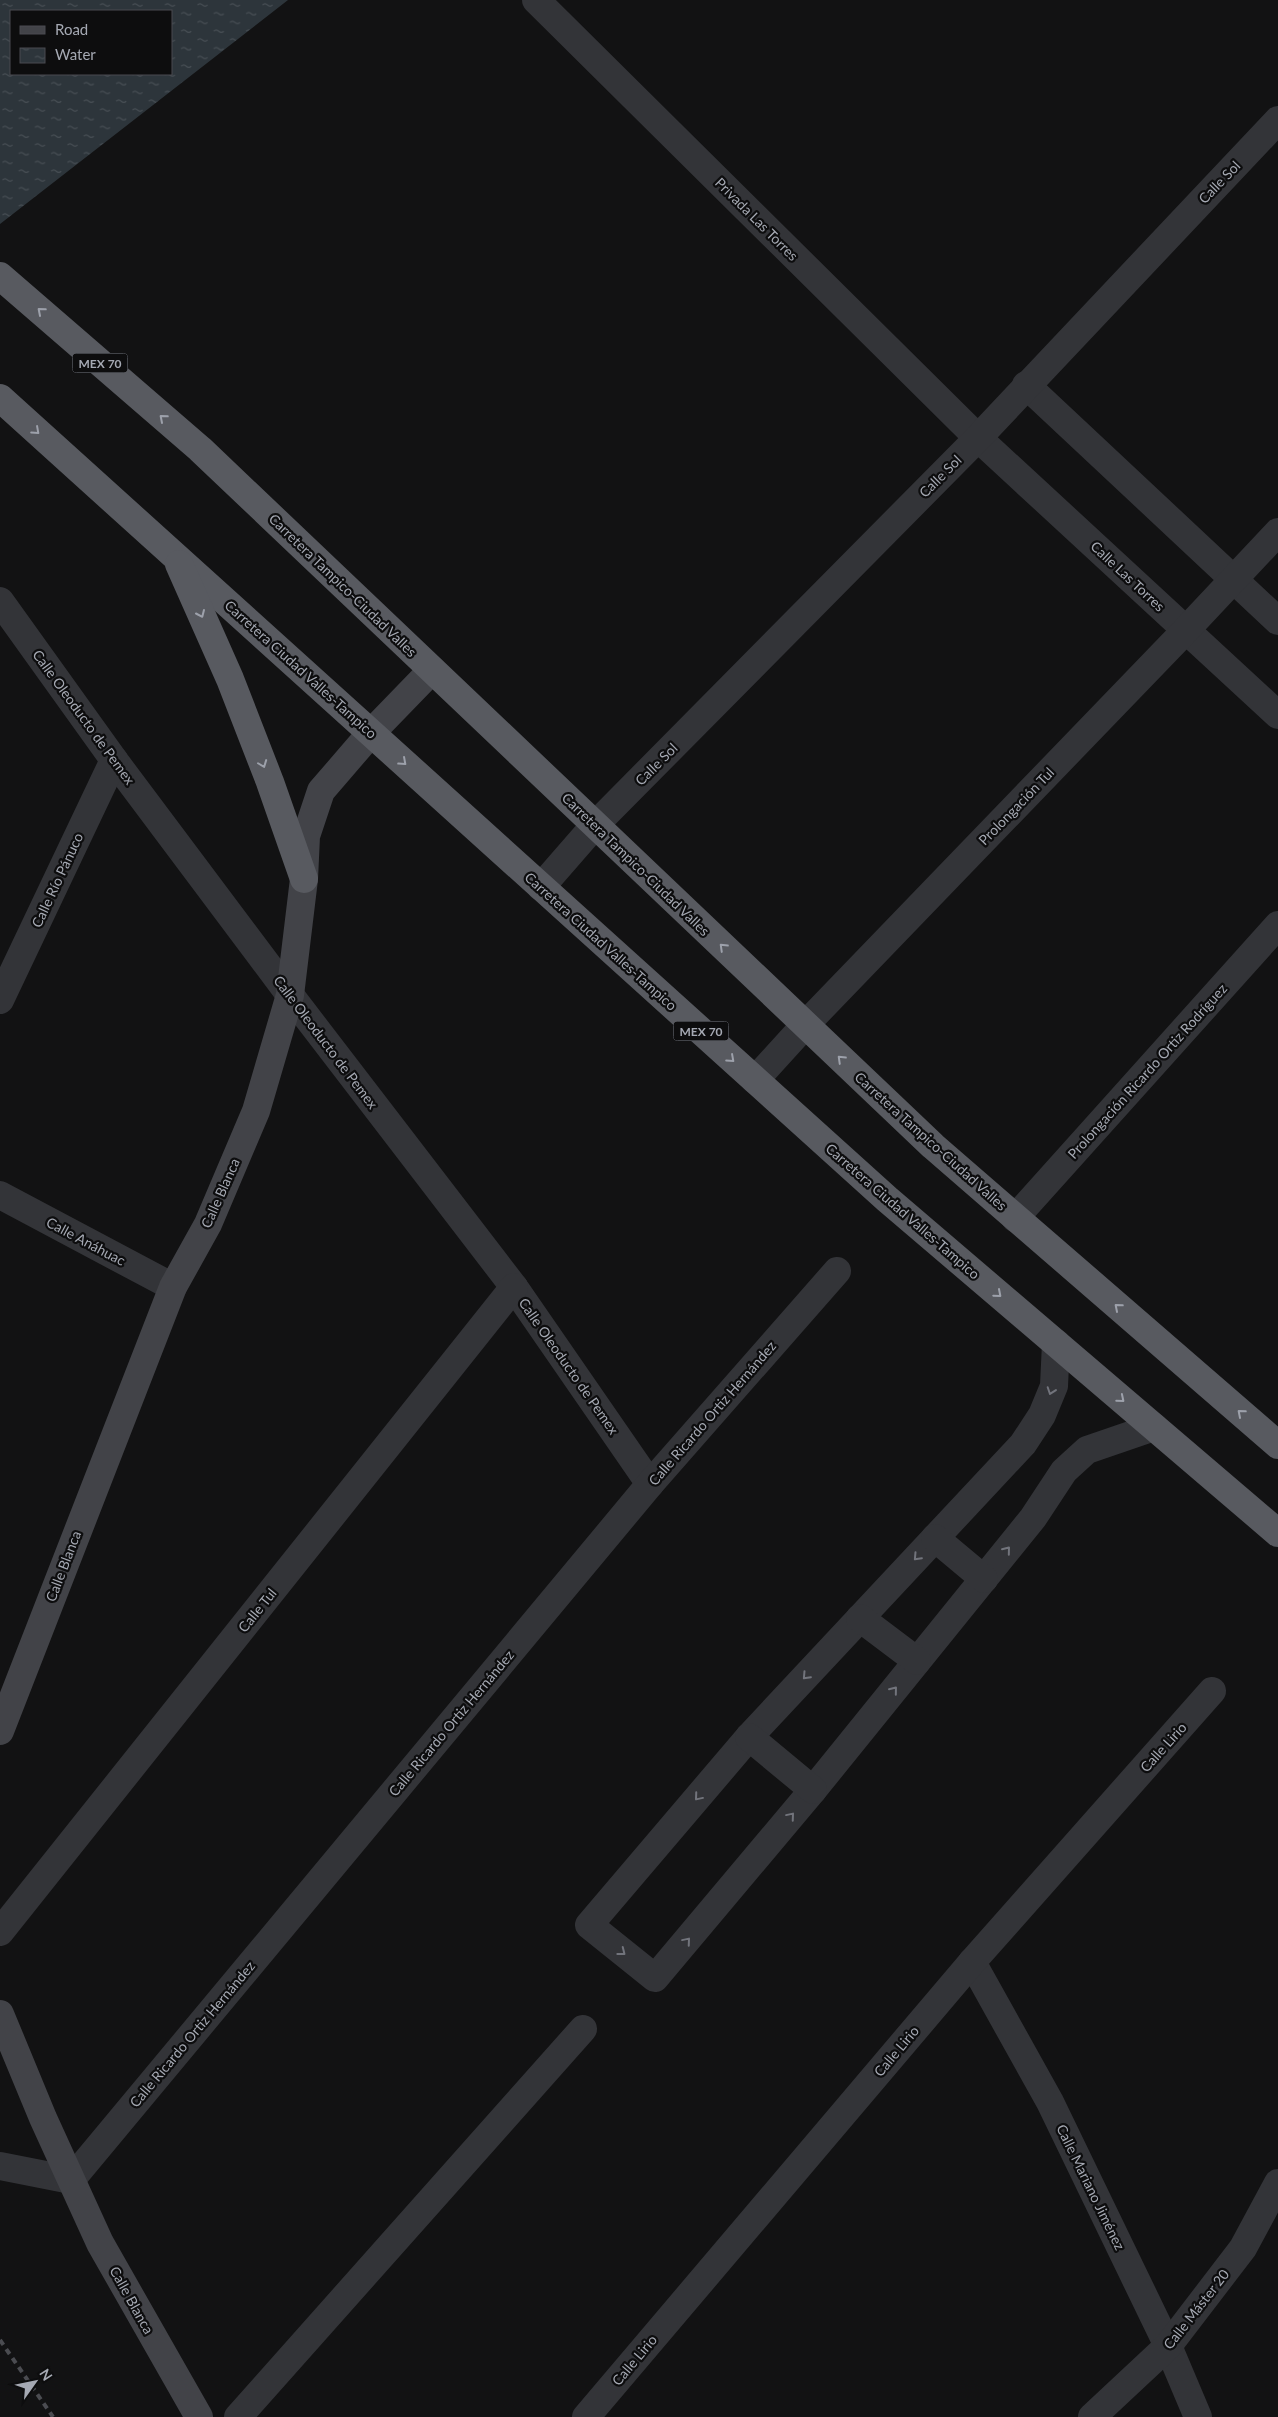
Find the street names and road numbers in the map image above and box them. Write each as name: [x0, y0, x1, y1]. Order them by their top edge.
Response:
street label: Calle Sol: [1195, 157, 1243, 207]
street label: Privada Las Torres: [712, 174, 802, 264]
road number: MEX 70: [72, 353, 128, 372]
street label: Calle Sol: [915, 451, 965, 501]
street label: Carretera Tampico-Ciudad Valles: [266, 510, 420, 660]
street label: Calle Las Torres: [1087, 537, 1169, 615]
street label: Carretera Ciudad Valles-Tampico: [222, 596, 380, 742]
street label: Calle Oleoducto de Pemex: [29, 646, 139, 788]
street label: Calle Sol: [631, 739, 681, 789]
street label: Prolongación Tul: [975, 764, 1057, 848]
street label: Carretera Tampico-Ciudad Valles: [559, 789, 713, 939]
street label: Calle Río Pánuco: [28, 830, 86, 930]
street label: Carretera Ciudad Valles-Tampico: [522, 868, 680, 1014]
street label: Calle Oleoducto de Pemex: [270, 972, 382, 1112]
street label: Prolongación Ricardo Ortiz Rodríguez: [1064, 980, 1230, 1162]
road number: MEX 70: [674, 1021, 728, 1040]
street label: Carretera Tampico-Ciudad Valles: [851, 1068, 1011, 1214]
street label: Carretera Ciudad Valles-Tampico: [823, 1140, 983, 1283]
street label: Calle Blanca: [197, 1155, 243, 1231]
street label: Calle Anáhuac: [44, 1213, 129, 1269]
street label: Calle Oleoducto de Pemex: [515, 1295, 623, 1437]
street label: Calle Ricardo Ortiz Hernández: [645, 1337, 779, 1489]
street label: Calle Blanca: [42, 1528, 84, 1604]
street label: Calle Tul: [234, 1585, 280, 1635]
street label: Calle Ricardo Ortiz Hernández: [385, 1646, 517, 1800]
street label: Calle Lirio: [1136, 1719, 1190, 1775]
street label: Calle Ricardo Ortiz Hernández: [126, 1957, 258, 2111]
street label: Calle Lirio: [870, 2022, 922, 2080]
street label: Calle Mariano Jiménez: [1053, 2121, 1129, 2253]
street label: Calle Blanca: [106, 2263, 158, 2337]
street label: Calle Máster 20: [1160, 2266, 1232, 2352]
street label: Calle Lirio: [608, 2331, 660, 2389]

